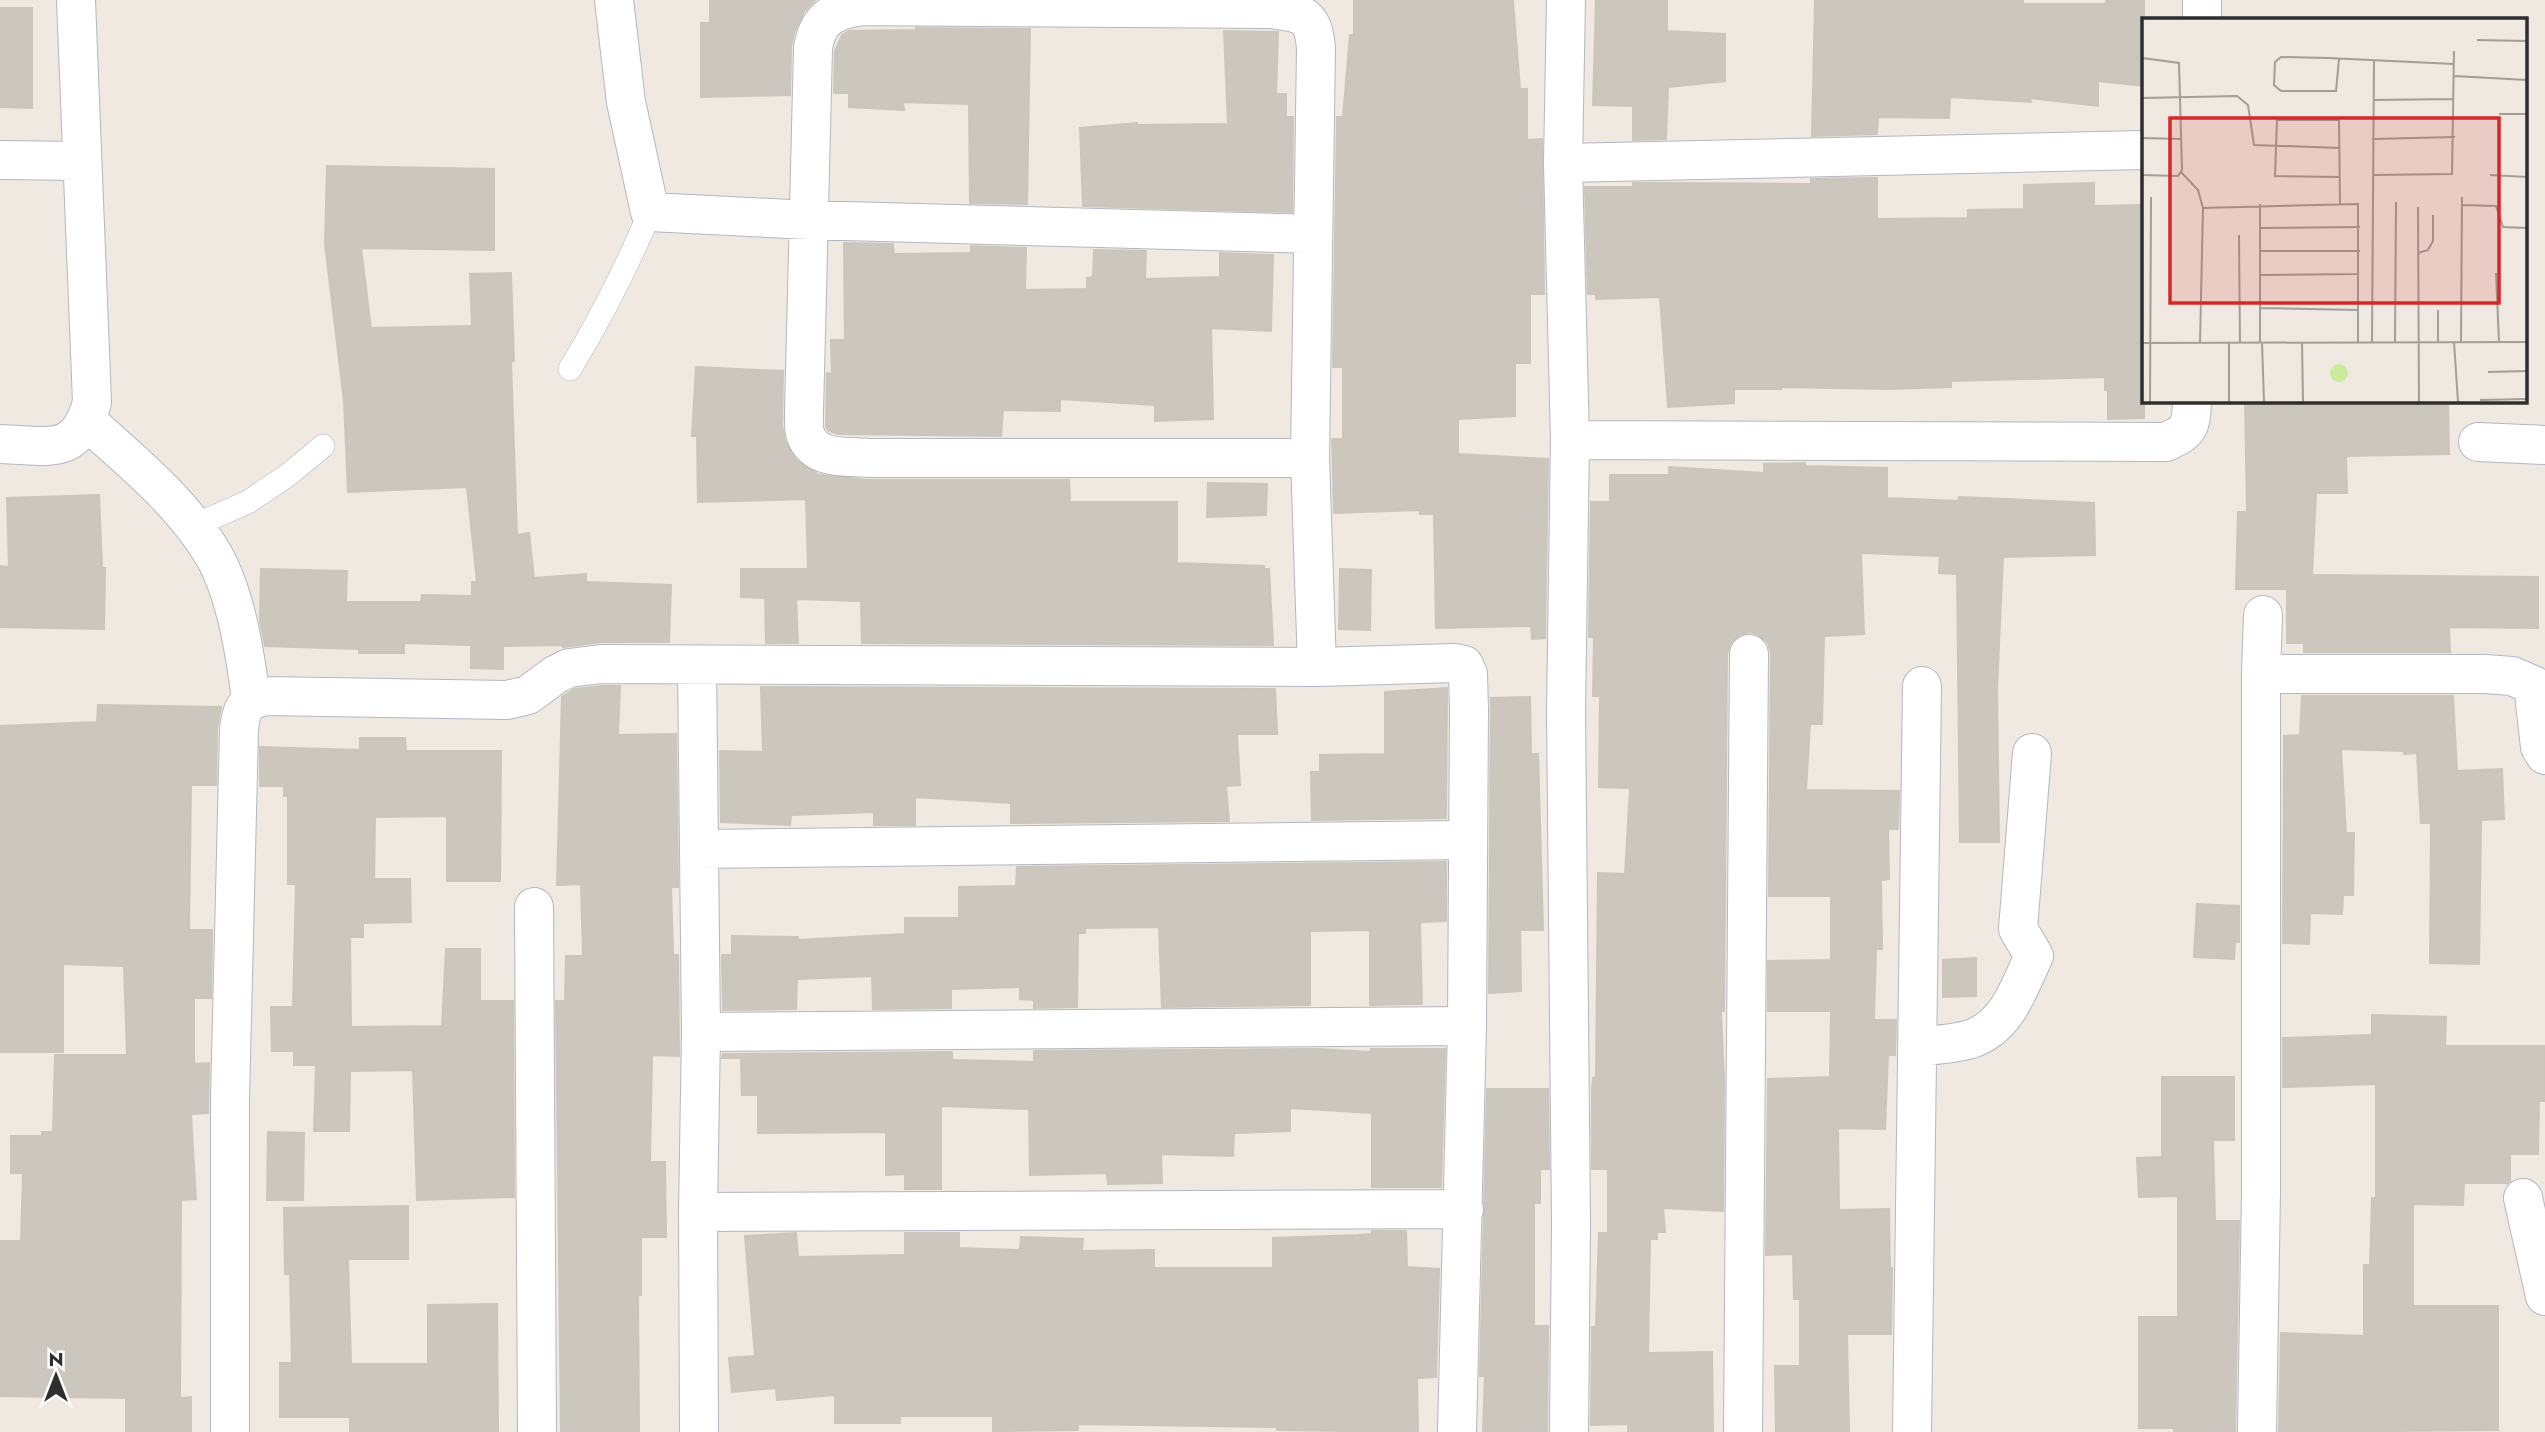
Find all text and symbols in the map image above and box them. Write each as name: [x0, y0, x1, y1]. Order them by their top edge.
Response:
inset map: [2142, 18, 2528, 402]
north arrow: [21, 1341, 91, 1411]
text: N: [48, 1346, 64, 1373]

